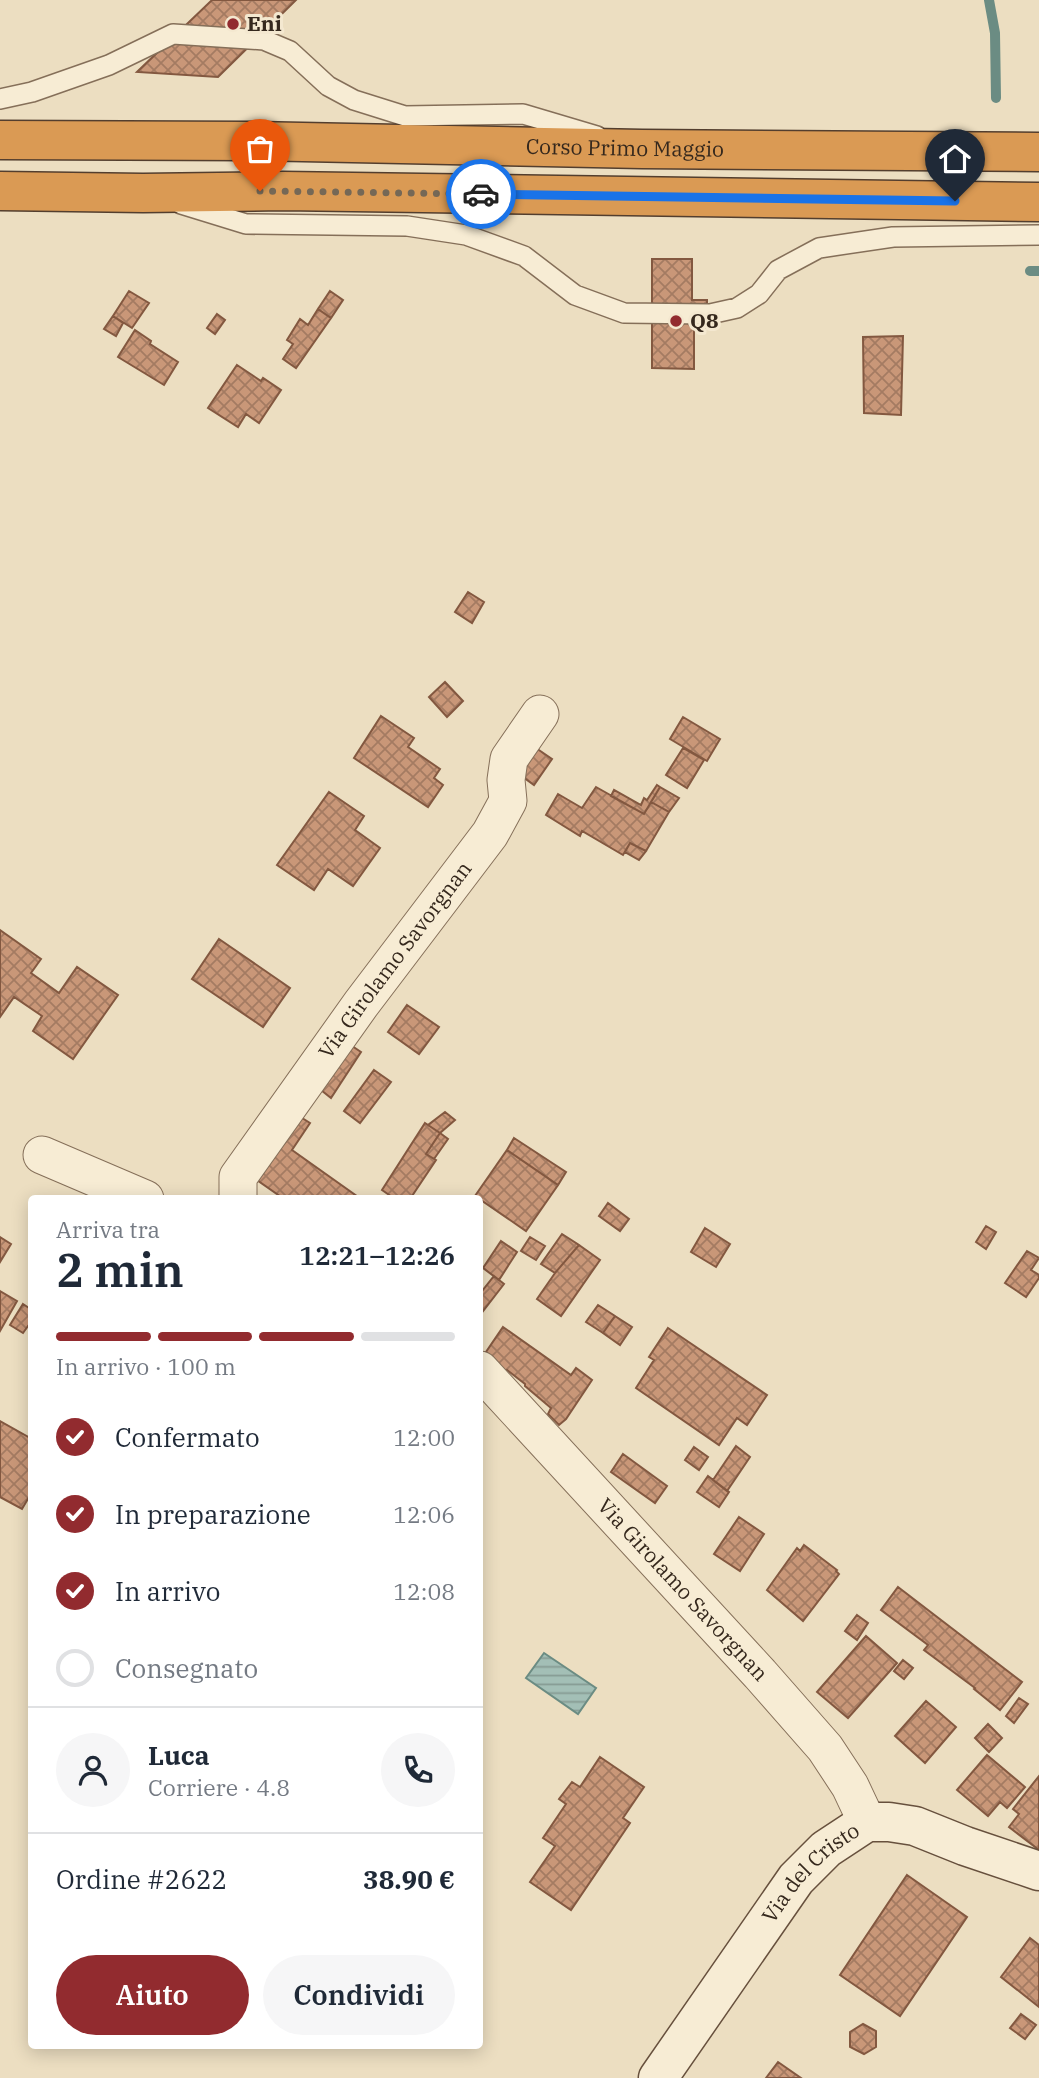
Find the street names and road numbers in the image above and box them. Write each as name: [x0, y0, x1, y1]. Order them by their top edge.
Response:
street label: Corso Primo Maggio: [526, 132, 724, 163]
street label: Via Girolamo Savorgnan: [312, 855, 477, 1064]
street label: Via Girolamo Savorgnan: [592, 1492, 775, 1687]
street label: Via del Cristo: [755, 1816, 865, 1928]

